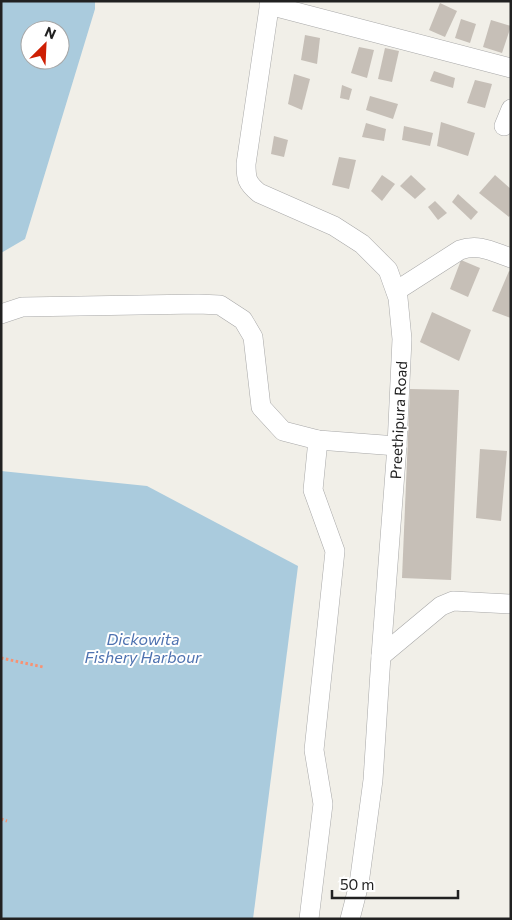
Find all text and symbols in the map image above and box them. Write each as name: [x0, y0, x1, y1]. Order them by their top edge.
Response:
north arrow: [20, 20, 70, 70]
text: N: [42, 23, 59, 43]
street label: Preethipura Road: [386, 360, 410, 480]
water label: Dickowita Fishery Harbour: [84, 629, 202, 666]
scale bar: [332, 868, 458, 900]
text: 50 m: [340, 875, 374, 893]

